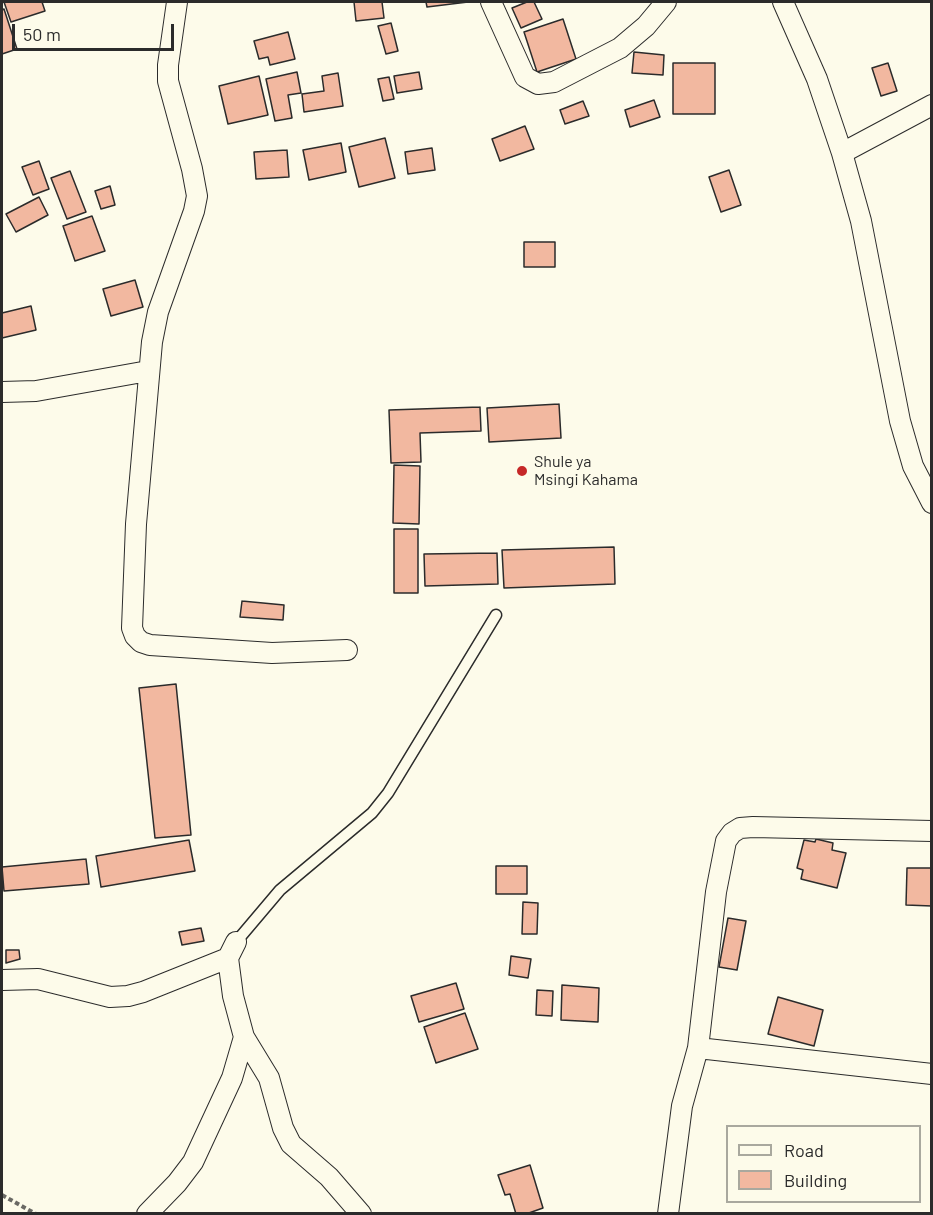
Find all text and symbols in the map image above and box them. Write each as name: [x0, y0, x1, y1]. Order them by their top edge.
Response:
scale bar: [15, 12, 177, 50]
text: 50 m: [23, 23, 61, 45]
place label: Shule ya Msingi Kahama: [534, 452, 638, 490]
marker: Shule ya Msingi Kahama: [515, 464, 529, 478]
legend: [726, 1125, 921, 1203]
text: Road: [784, 1139, 824, 1161]
text: Building: [784, 1169, 847, 1191]

